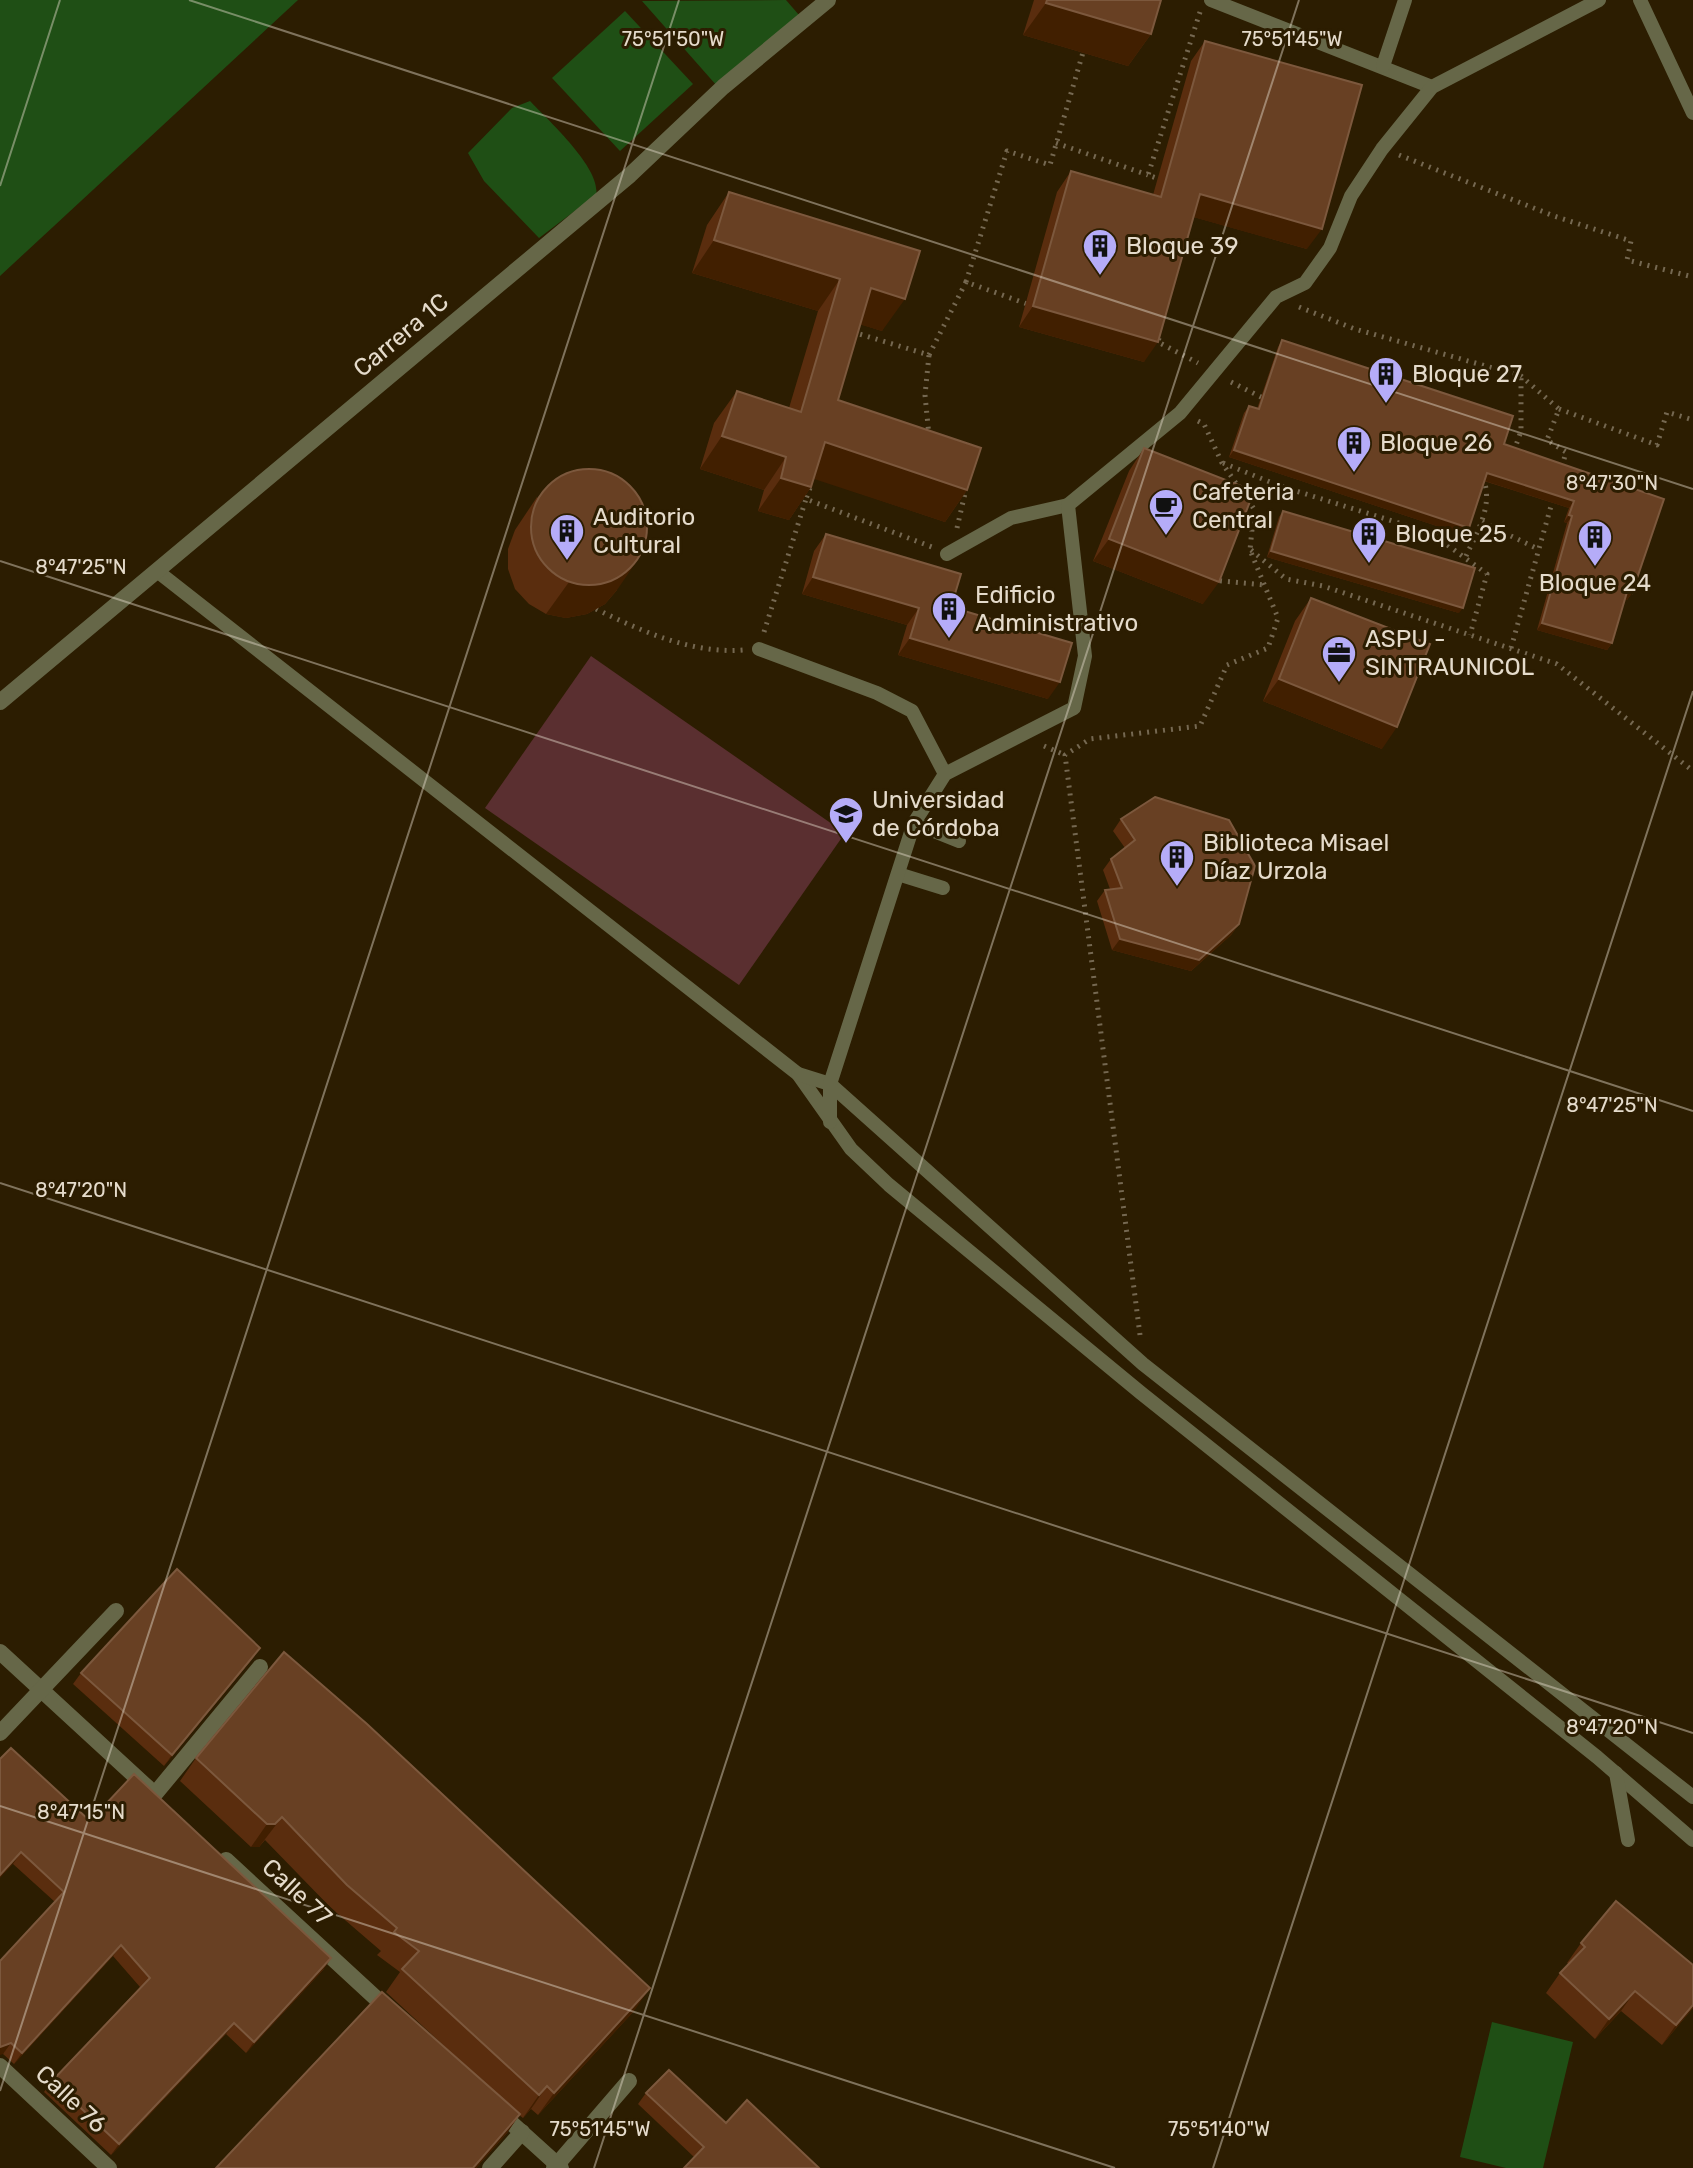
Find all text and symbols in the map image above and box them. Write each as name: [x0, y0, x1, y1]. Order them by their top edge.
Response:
text: 75°51'50"W: [622, 27, 724, 51]
text: 75°51'45"W: [1241, 27, 1343, 51]
building icon: Bloque 39: [1081, 227, 1119, 277]
place label: Bloque 39: [1126, 232, 1238, 260]
street label: Carrera 1C: [348, 287, 454, 383]
building icon: Bloque 27: [1367, 355, 1405, 405]
place label: Bloque 27: [1412, 360, 1522, 388]
building icon: Bloque 26: [1335, 424, 1373, 474]
place label: Bloque 26: [1380, 429, 1492, 457]
text: 8°47'30"N: [1566, 471, 1658, 495]
place label: Cafeteria Central: [1192, 478, 1295, 534]
cafe icon: Cafeteria Central: [1147, 487, 1185, 537]
place label: Auditorio Cultural: [593, 503, 695, 559]
building icon: Auditorio Cultural: [548, 512, 586, 562]
building icon: Bloque 25: [1350, 515, 1388, 565]
building icon: Bloque 24: [1576, 518, 1614, 568]
place label: Bloque 25: [1395, 520, 1507, 548]
text: 8°47'25"N: [35, 555, 127, 579]
place label: Bloque 24: [1539, 569, 1651, 597]
place label: Edificio Administrativo: [975, 581, 1138, 637]
building icon: Edificio Administrativo: [930, 590, 968, 640]
place label: ASPU - SINTRAUNICOL: [1365, 625, 1535, 681]
office icon: ASPU - SINTRAUNICOL: [1320, 634, 1358, 684]
place label: Universidad de Córdoba: [872, 786, 1004, 842]
school or university icon: Universidad de Córdoba: [827, 795, 865, 845]
place label: Biblioteca Misael Díaz Urzola: [1203, 829, 1389, 885]
building icon: Biblioteca Misael Díaz Urzola: [1158, 838, 1196, 888]
text: 8°47'25"N: [1566, 1093, 1658, 1117]
text: 8°47'20"N: [35, 1178, 127, 1202]
text: 8°47'20"N: [1566, 1715, 1658, 1739]
text: 8°47'15"N: [37, 1800, 125, 1824]
street label: Calle 77: [256, 1853, 338, 1931]
street label: Calle 76: [30, 2059, 112, 2139]
text: 75°51'45"W: [549, 2117, 651, 2141]
text: 75°51'40"W: [1168, 2117, 1270, 2141]

